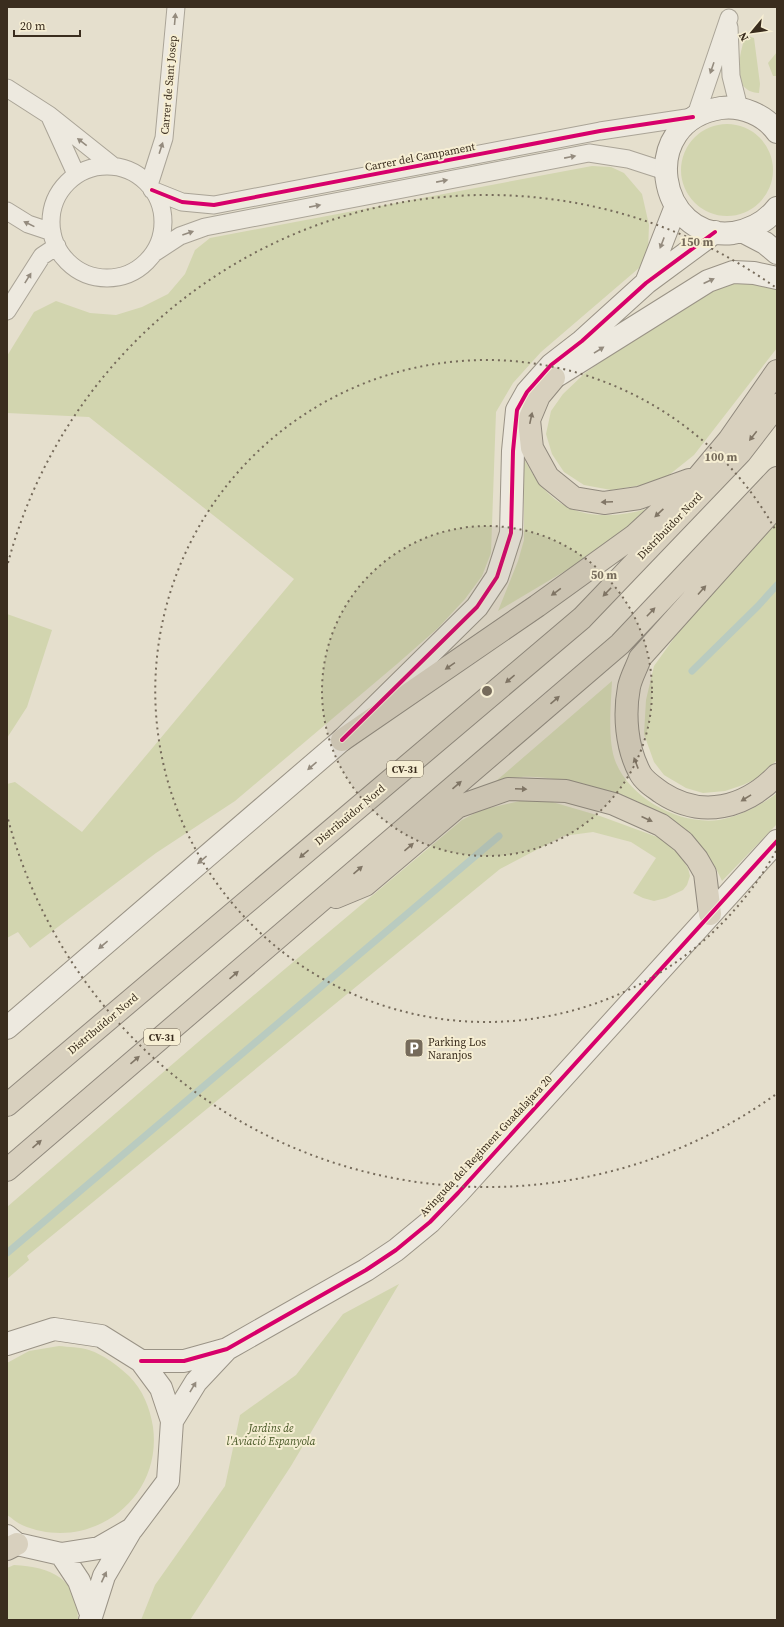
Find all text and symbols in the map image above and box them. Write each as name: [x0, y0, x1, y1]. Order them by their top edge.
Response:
scale bar: [14, 12, 80, 38]
north arrow: [732, 12, 772, 52]
one-way arrow: [171, 13, 178, 25]
text: 20 m: [20, 18, 46, 34]
text: N: [735, 29, 752, 44]
street label: Carrer de Sant Josep: [157, 35, 181, 135]
one-way arrow: [708, 62, 714, 74]
one-way arrow: [77, 137, 88, 146]
street label: Carrer del Campament: [364, 139, 477, 175]
one-way arrow: [158, 142, 164, 154]
one-way arrow: [564, 153, 576, 159]
one-way arrow: [436, 178, 448, 184]
one-way arrow: [309, 203, 321, 209]
one-way arrow: [23, 221, 34, 227]
one-way arrow: [182, 230, 194, 236]
text: 150 m: [681, 234, 714, 250]
one-way arrow: [659, 237, 665, 249]
one-way arrow: [24, 272, 31, 284]
one-way arrow: [704, 278, 715, 284]
one-way arrow: [593, 346, 605, 353]
one-way arrow: [529, 412, 535, 425]
one-way arrow: [749, 431, 757, 442]
text: 100 m: [705, 449, 738, 465]
street label: Distribuïdor Nord: [634, 489, 706, 563]
one-way arrow: [601, 498, 613, 505]
one-way arrow: [654, 508, 664, 518]
text: 50 m: [591, 567, 617, 583]
one-way arrow: [697, 585, 706, 595]
one-way arrow: [602, 587, 612, 597]
one-way arrow: [551, 588, 562, 596]
one-way arrow: [646, 607, 655, 617]
one-way arrow: [444, 662, 455, 670]
one-way arrow: [505, 675, 516, 684]
centre of rings: [480, 684, 494, 698]
one-way arrow: [550, 695, 560, 704]
one-way arrow: [632, 756, 638, 768]
one-way arrow: [307, 761, 317, 770]
road number: CV-31: [387, 761, 423, 777]
one-way arrow: [451, 780, 462, 789]
street label: Distribuïdor Nord: [312, 781, 389, 849]
one-way arrow: [515, 786, 527, 793]
one-way arrow: [740, 795, 752, 802]
one-way arrow: [641, 816, 652, 822]
one-way arrow: [404, 843, 415, 852]
one-way arrow: [299, 849, 310, 858]
one-way arrow: [197, 856, 207, 865]
one-way arrow: [353, 865, 364, 874]
one-way arrow: [98, 940, 108, 949]
one-way arrow: [229, 971, 239, 980]
street label: Distribuïdor Nord: [65, 990, 142, 1058]
road number: CV-31: [144, 1029, 180, 1045]
place label: Parking Los Naranjos: [428, 1035, 486, 1063]
parking icon: Parking Los Naranjos: [403, 1037, 425, 1059]
one-way arrow: [130, 1055, 141, 1064]
street label: Avinguda del Regiment Guadalajara 20: [416, 1072, 556, 1220]
one-way arrow: [31, 1140, 42, 1149]
one-way arrow: [189, 1381, 196, 1393]
park label: Jardins de l'Aviació Espanyola: [227, 1421, 316, 1449]
one-way arrow: [101, 1572, 107, 1583]

